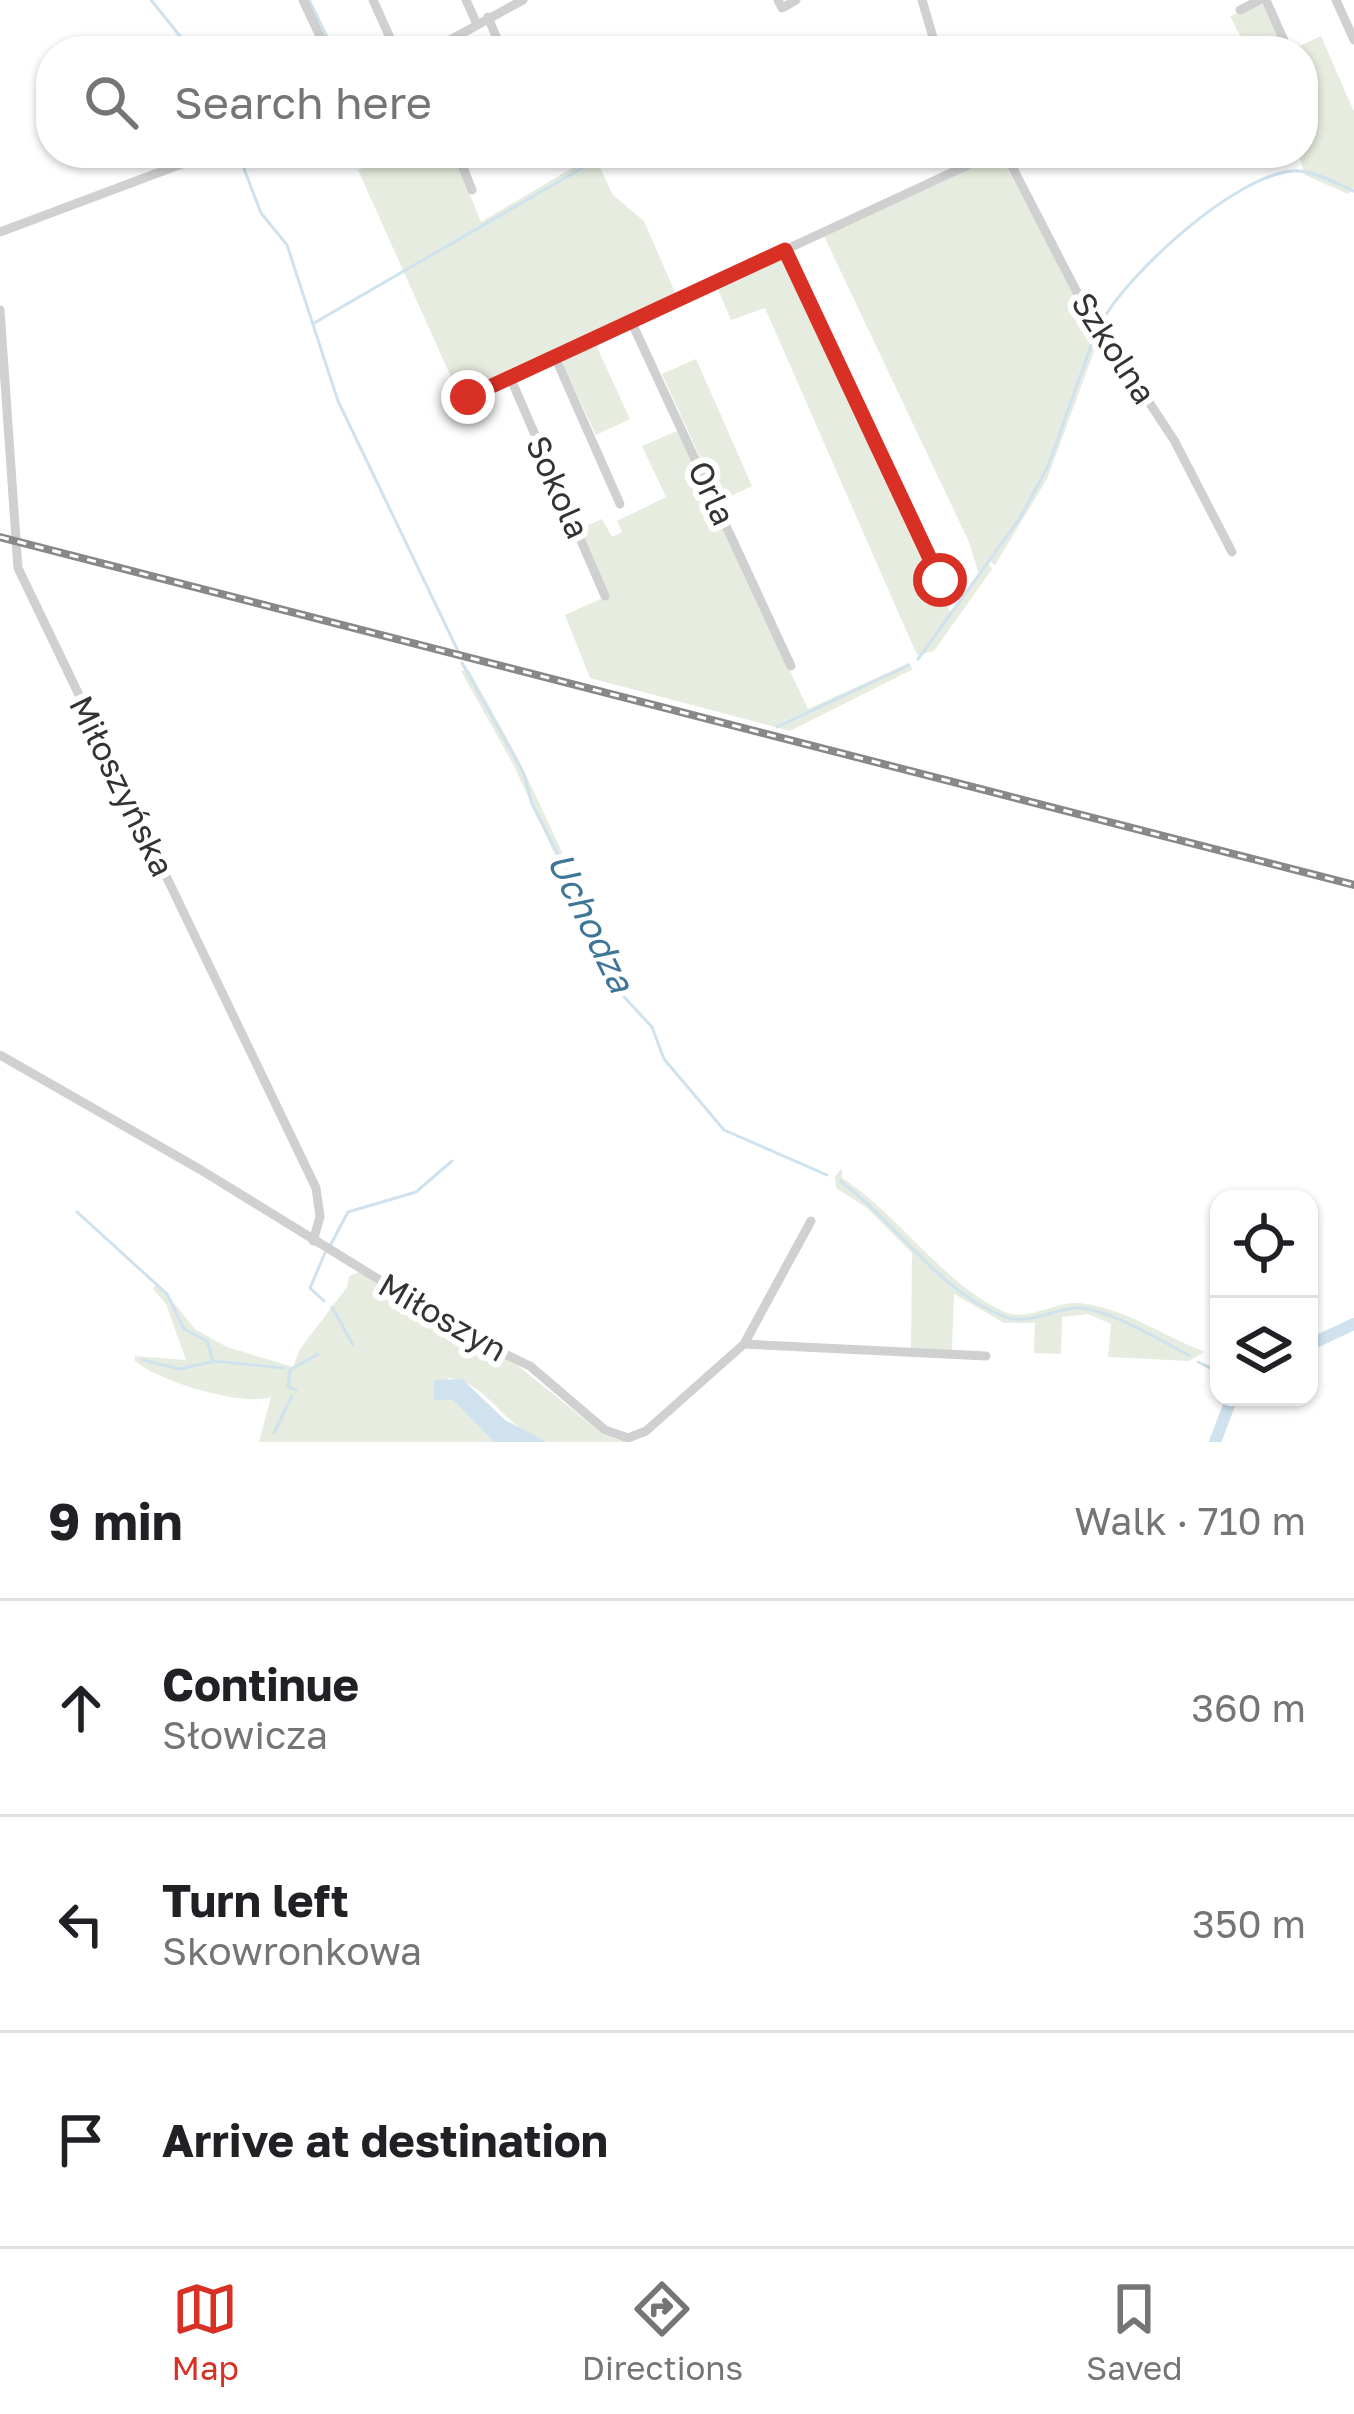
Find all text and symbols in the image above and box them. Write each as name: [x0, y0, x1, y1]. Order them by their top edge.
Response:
search box: [36, 36, 1318, 168]
icon: search: [78, 69, 144, 135]
text: Search here: [174, 75, 432, 129]
street label: Szkolna: [1064, 285, 1165, 411]
route end: [441, 370, 495, 424]
street label: Sokola: [519, 430, 598, 544]
street label: Orla: [681, 454, 744, 531]
route start: [913, 553, 967, 607]
street label: Miłoszyńska: [62, 689, 183, 882]
water label: Uchodza: [539, 845, 644, 1000]
map controls: [1210, 1190, 1318, 1406]
button: locate: [1210, 1190, 1318, 1298]
street label: Miłoszyn: [372, 1264, 514, 1369]
button: layers: [1210, 1298, 1318, 1406]
text: 9 min: [48, 1490, 183, 1551]
text: Walk · 710 m: [1074, 1497, 1306, 1544]
text: Continue: [162, 1657, 359, 1711]
icon: ahead: [48, 1675, 114, 1741]
text: 360 m: [1191, 1684, 1306, 1731]
text: Słowicza: [162, 1711, 328, 1758]
text: Turn left: [162, 1873, 349, 1927]
icon: left: [48, 1891, 114, 1957]
text: 350 m: [1192, 1900, 1306, 1947]
text: Skowronkowa: [162, 1927, 422, 1974]
icon: arrive: [48, 2107, 114, 2173]
text: Arrive at destination: [162, 2113, 608, 2167]
tab: Map: [172, 2276, 239, 2387]
tab: Directions: [582, 2276, 743, 2387]
tab: Saved: [1086, 2276, 1182, 2387]

